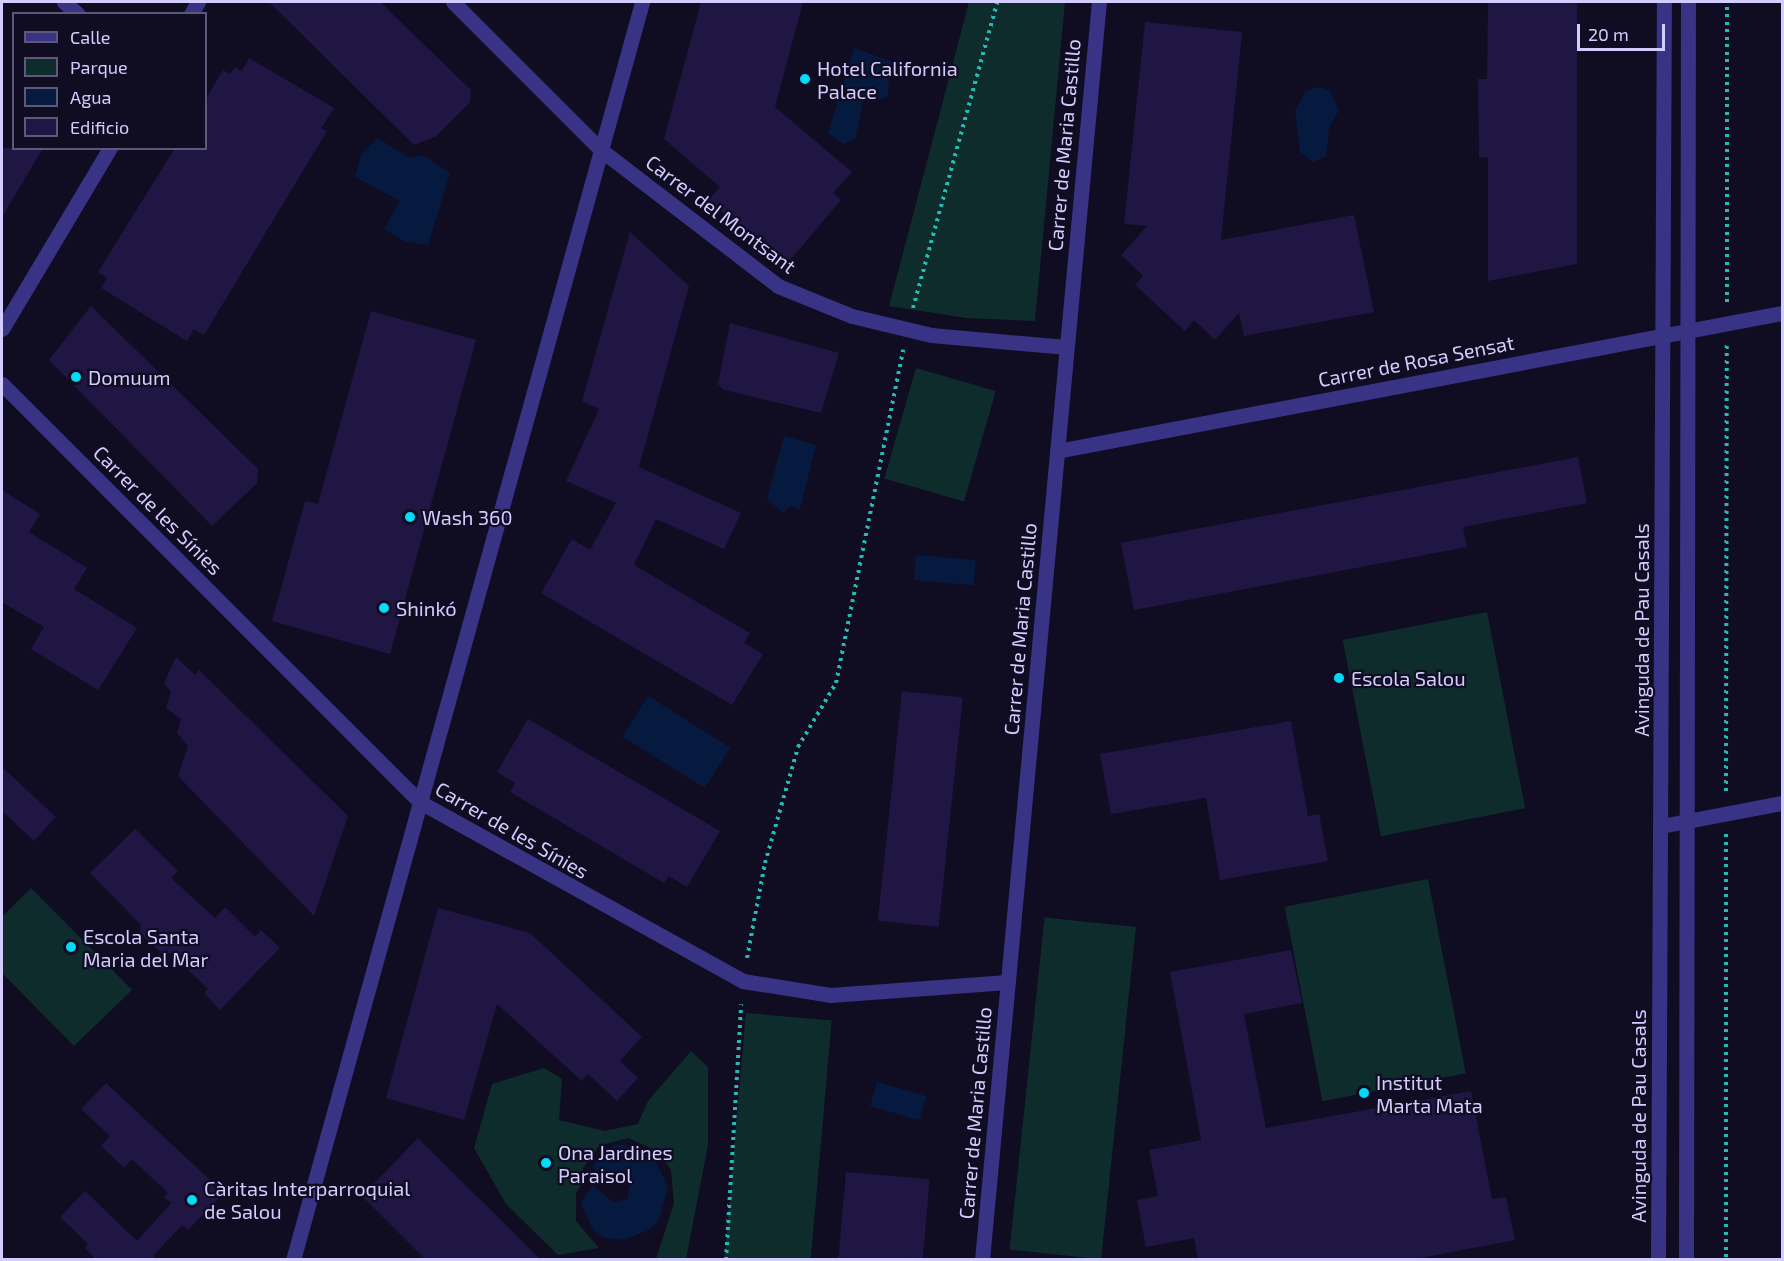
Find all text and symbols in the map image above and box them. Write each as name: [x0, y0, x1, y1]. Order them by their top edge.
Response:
legend: [12, 12, 207, 150]
scale bar: [1580, 12, 1668, 50]
text: 20 m: [1588, 23, 1629, 45]
text: Calle: [70, 26, 111, 48]
street label: Carrer de Maria Castillo: [1043, 38, 1085, 252]
text: Parque: [70, 56, 128, 78]
place label: Hotel California Palace: [817, 56, 958, 103]
marker: Hotel California Palace: [798, 72, 812, 86]
text: Agua: [70, 86, 111, 108]
text: Edificio: [70, 116, 129, 138]
street label: Carrer del Montsant: [641, 150, 801, 278]
street label: Carrer de Rosa Sensat: [1316, 330, 1516, 392]
place label: Domuum: [88, 365, 170, 389]
marker: Domuum: [69, 370, 83, 384]
street label: Carrer de les Sínies: [88, 440, 228, 580]
place label: Wash 360: [422, 505, 513, 529]
marker: Wash 360: [403, 510, 417, 524]
street label: Carrer de Maria Castillo: [999, 522, 1041, 736]
street label: Avinguda de Pau Casals: [1629, 523, 1653, 737]
place label: Shinkó: [396, 596, 457, 620]
marker: Shinkó: [377, 601, 391, 615]
place label: Escola Salou: [1351, 666, 1466, 690]
marker: Escola Salou: [1332, 671, 1346, 685]
street label: Carrer de les Sínies: [431, 776, 593, 884]
place label: Escola Santa Maria del Mar: [83, 924, 209, 971]
marker: Escola Santa Maria del Mar: [64, 940, 78, 954]
street label: Carrer de Maria Castillo: [954, 1006, 996, 1220]
street label: Avinguda de Pau Casals: [1626, 1009, 1650, 1223]
place label: Institut Marta Mata: [1376, 1070, 1483, 1117]
marker: Institut Marta Mata: [1357, 1086, 1371, 1100]
place label: Ona Jardines Paraisol: [558, 1140, 673, 1187]
marker: Ona Jardines Paraisol: [539, 1156, 553, 1170]
place label: Càritas Interparroquial de Salou: [204, 1176, 410, 1223]
marker: Càritas Interparroquial de Salou: [185, 1193, 199, 1207]

